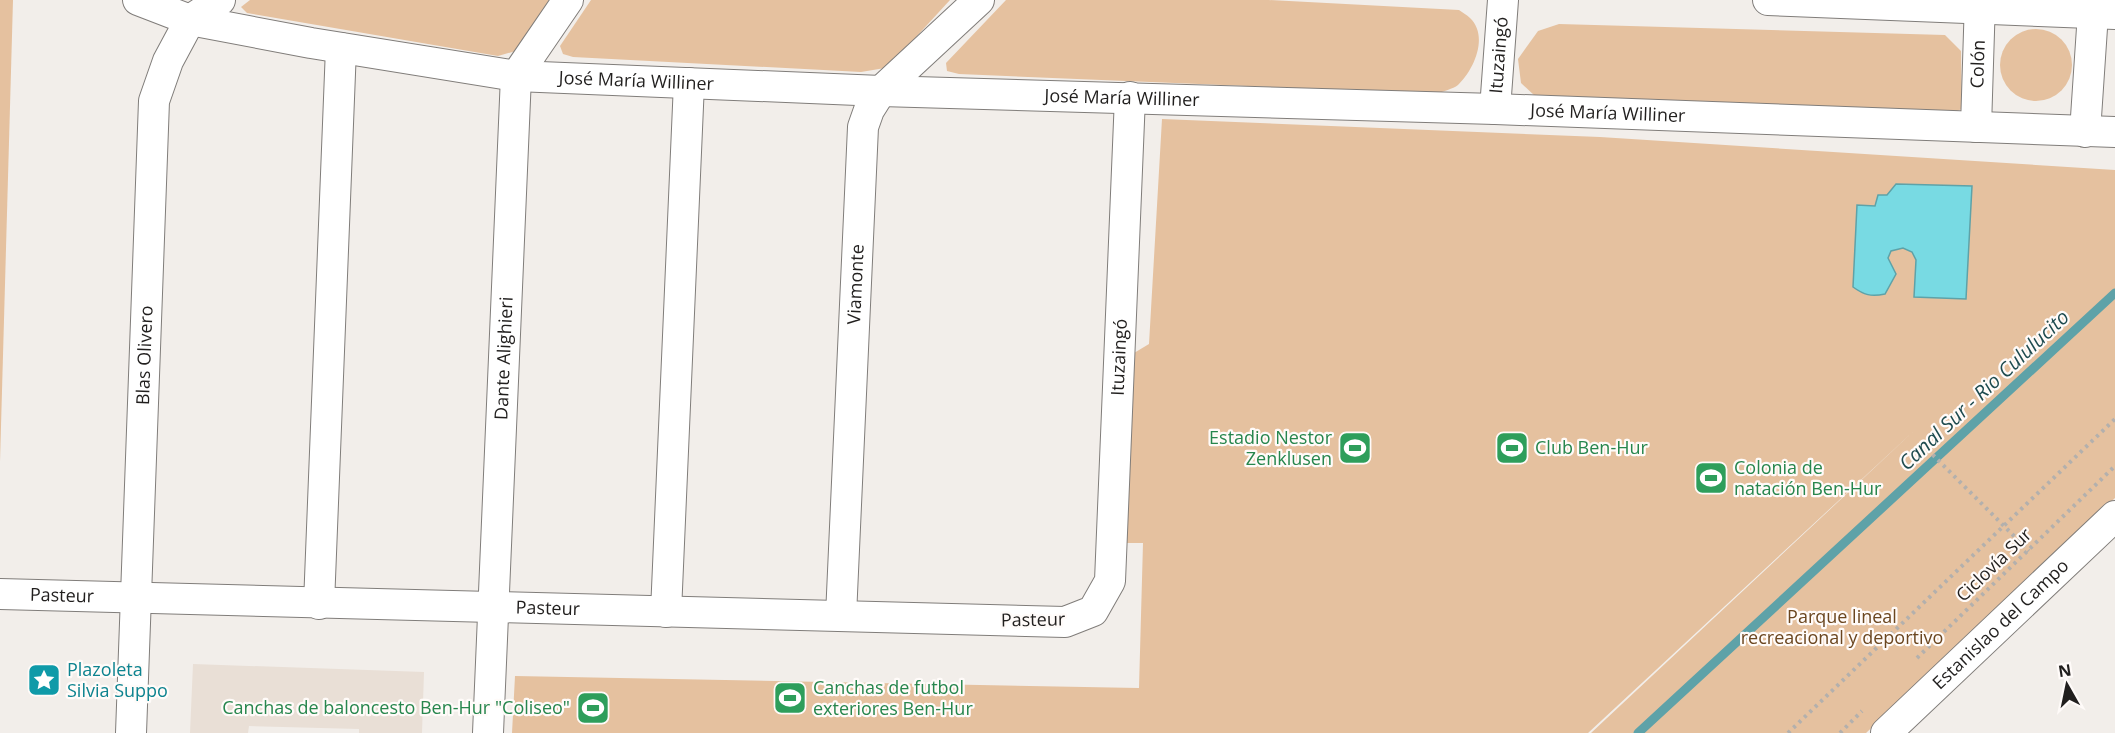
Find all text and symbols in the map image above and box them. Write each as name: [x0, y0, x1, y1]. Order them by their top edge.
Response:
street label: Ituzaingó: [1483, 16, 1513, 94]
street label: Colón: [1964, 39, 1990, 89]
street label: José María Williner: [556, 65, 715, 95]
street label: José María Williner: [1042, 83, 1201, 111]
street label: José María Williner: [1528, 97, 1687, 127]
street label: Viamonte: [841, 244, 869, 325]
street label: Dante Alighieri: [488, 296, 518, 420]
water label: Canal Sur - Rio Cululucito: [1893, 304, 2075, 476]
street label: Blas Olivero: [130, 305, 158, 406]
street label: Ituzaingó: [1105, 318, 1132, 396]
place label: Estadio Nestor Zenklusen: [1209, 425, 1333, 470]
sports icon: Estadio Nestor Zenklusen: [1337, 430, 1373, 466]
sports icon: Club Ben-Hur: [1494, 430, 1530, 466]
place label: Club Ben-Hur: [1535, 435, 1648, 459]
place label: Colonia de natación Ben-Hur: [1734, 455, 1882, 500]
sports icon: Colonia de natación Ben-Hur: [1693, 460, 1729, 496]
street label: Ciclovía Sur: [1950, 522, 2037, 606]
street label: Estanislao del Campo: [1927, 553, 2073, 694]
street label: Pasteur: [30, 582, 95, 607]
street label: Pasteur: [515, 595, 581, 620]
park label: Parque lineal recreacional y deportivo: [1741, 604, 1943, 649]
street label: Pasteur: [1001, 606, 1066, 632]
north arrow: [2037, 655, 2097, 715]
place label: Plazoleta Silvia Suppo: [67, 657, 168, 702]
text: N: [2057, 658, 2073, 682]
place icon: Plazoleta Silvia Suppo: [26, 662, 62, 698]
place label: Canchas de futbol exteriores Ben-Hur: [813, 675, 973, 720]
sports icon: Canchas de futbol exteriores Ben-Hur: [772, 680, 808, 716]
sports icon: Canchas de baloncesto Ben-Hur "Coliseo": [575, 690, 611, 726]
place label: Canchas de baloncesto Ben-Hur "Coliseo": [222, 695, 570, 719]

